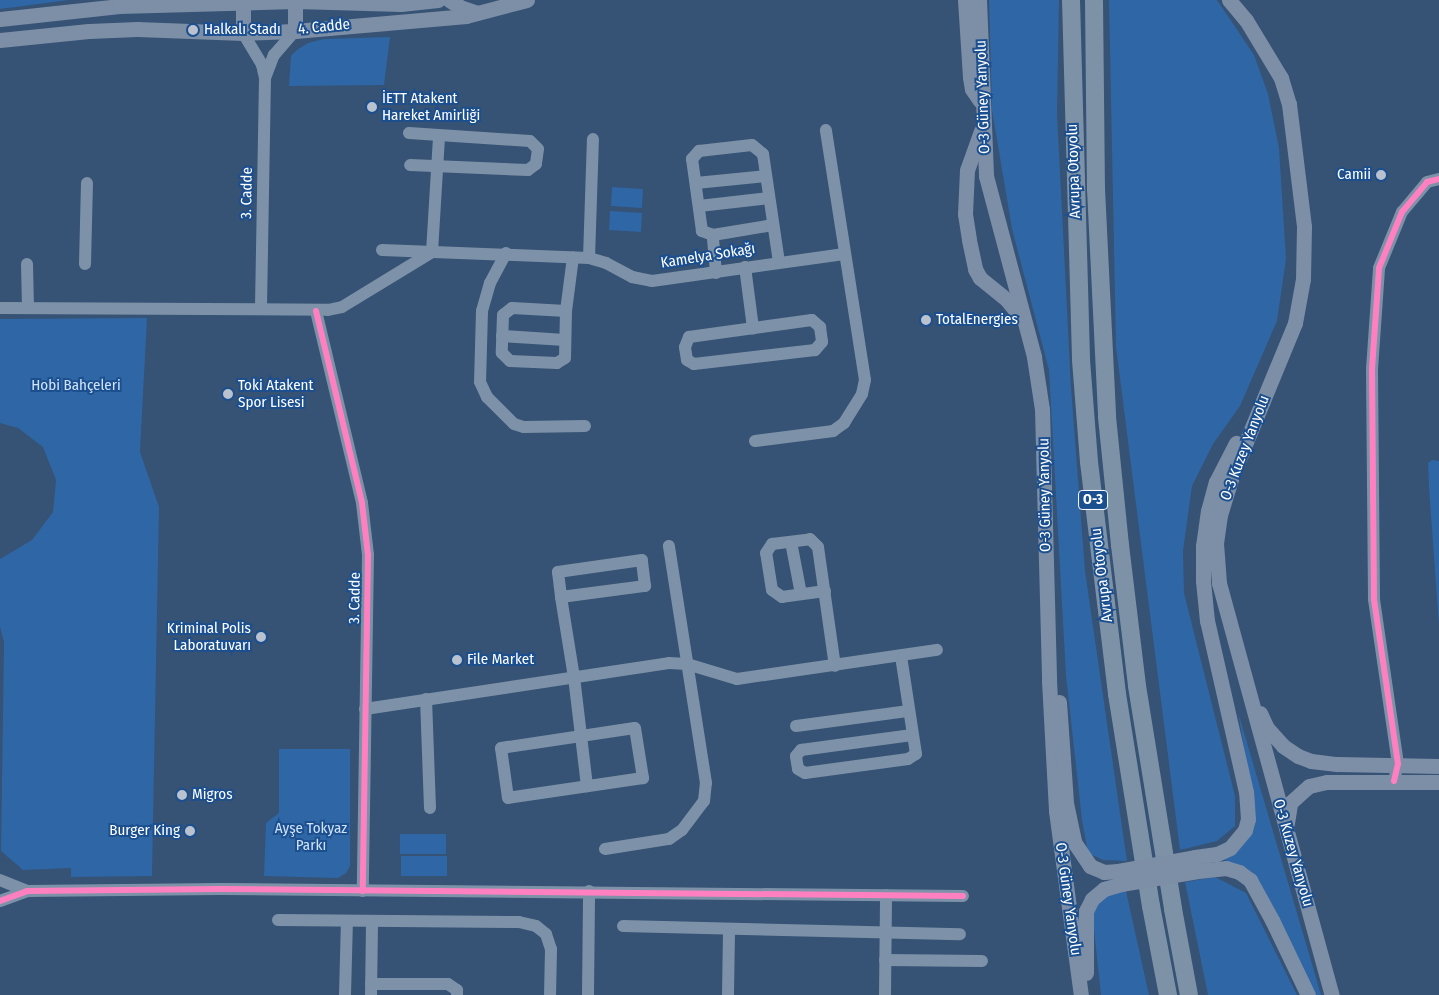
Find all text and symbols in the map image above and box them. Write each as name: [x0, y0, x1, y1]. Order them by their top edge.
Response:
street label: 4. Cadde: [297, 15, 351, 39]
place label: Halkalı Stadı: [204, 21, 281, 39]
marker: Halkalı Stadı: [186, 23, 200, 37]
street label: O-3 Güney Yanyolu: [972, 40, 994, 154]
place label: İETT Atakent Hareket Amirliği: [382, 89, 480, 124]
marker: İETT Atakent Hareket Amirliği: [366, 101, 378, 113]
street label: Avrupa Otoyolu: [1063, 123, 1085, 219]
place label: Camii: [1337, 166, 1371, 184]
street label: 3. Cadde: [238, 167, 256, 219]
marker: Camii: [1375, 169, 1387, 181]
street label: Kamelya Sokağı: [659, 240, 757, 272]
place label: TotalEnergies: [936, 311, 1018, 329]
marker: TotalEnergies: [920, 314, 932, 326]
place label: Toki Atakent Spor Lisesi: [238, 376, 313, 411]
park label: Hobi Bahçeleri: [31, 377, 121, 395]
marker: Toki Atakent Spor Lisesi: [222, 388, 234, 400]
street label: O-3 Kuzey Yanyolu: [1217, 393, 1273, 503]
street label: O-3 Güney Yanyolu: [1035, 438, 1055, 552]
road number: O-3: [1078, 488, 1108, 512]
street label: Avrupa Otoyolu: [1087, 527, 1117, 623]
street label: 3. Cadde: [346, 572, 364, 624]
place label: Kriminal Polis Laboratuvarı: [167, 619, 251, 654]
marker: Kriminal Polis Laboratuvarı: [255, 631, 267, 643]
place label: File Market: [467, 651, 534, 669]
marker: File Market: [451, 654, 463, 666]
place label: Migros: [192, 786, 233, 804]
marker: Migros: [176, 789, 188, 801]
street label: O-3 Kuzey Yanyolu: [1269, 797, 1317, 909]
park label: Ayşe Tokyaz Parkı: [275, 819, 347, 854]
place label: Burger King: [109, 822, 180, 840]
marker: Burger King: [184, 825, 196, 837]
street label: O-3 Güney Yanyolu: [1051, 841, 1085, 957]

